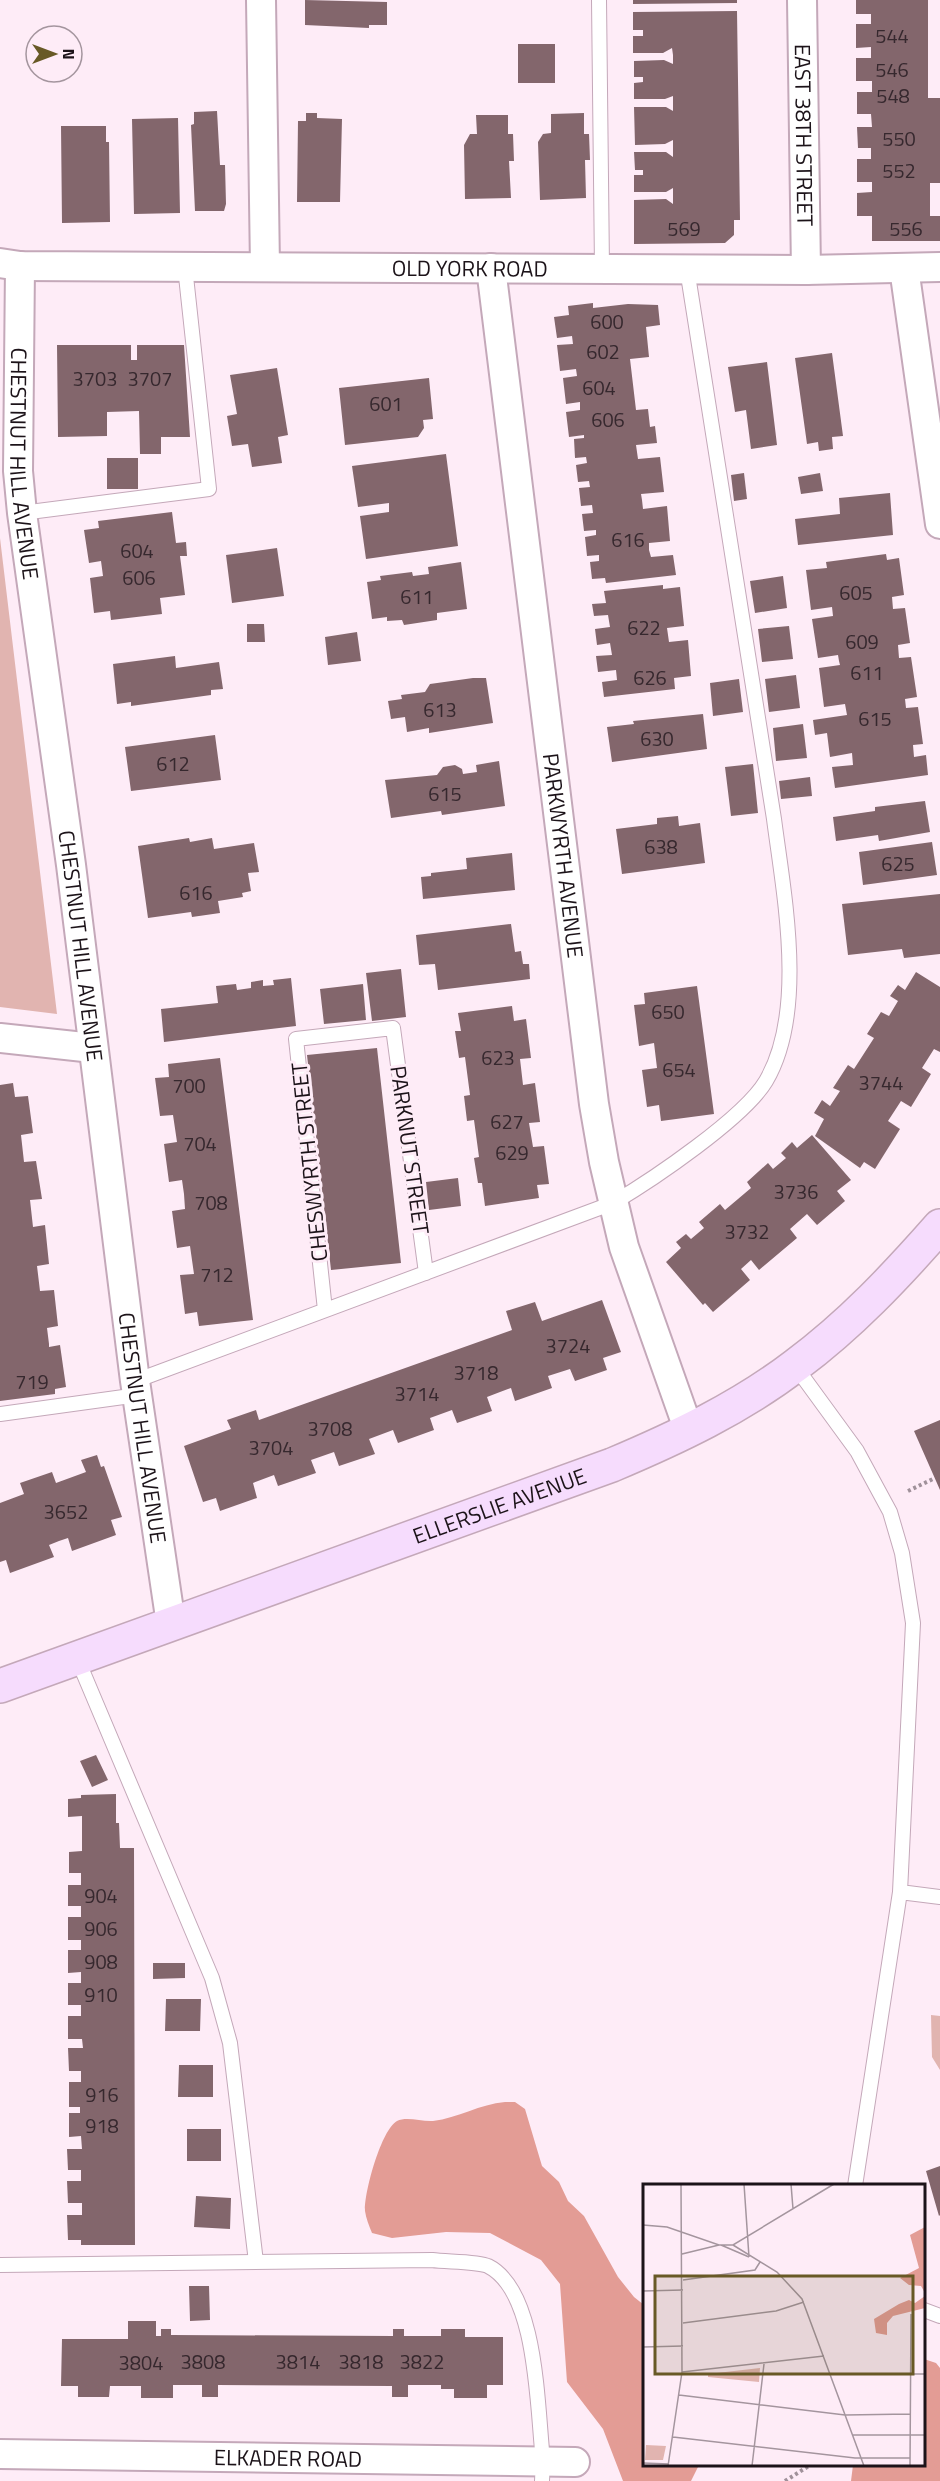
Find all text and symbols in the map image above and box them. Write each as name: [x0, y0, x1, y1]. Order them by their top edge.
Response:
house number: 544: [875, 20, 909, 51]
north arrow: [24, 24, 84, 84]
street label: EAST 38TH STREET: [786, 44, 822, 227]
text: N: [57, 48, 81, 60]
house number: 546: [875, 54, 909, 85]
house number: 548: [876, 80, 910, 111]
house number: 550: [882, 123, 916, 154]
house number: 552: [882, 155, 916, 186]
house number: 569: [667, 213, 701, 244]
house number: 556: [889, 213, 923, 244]
street label: OLD YORK ROAD: [392, 251, 548, 286]
house number: 600: [590, 306, 624, 337]
house number: 602: [586, 336, 620, 367]
street label: CHESTNUT HILL AVENUE: [1, 347, 48, 582]
house number: 3703: [73, 363, 117, 394]
house number: 3707: [128, 363, 172, 394]
house number: 604: [582, 372, 616, 403]
house number: 601: [369, 388, 403, 419]
house number: 606: [591, 404, 625, 435]
house number: 616: [611, 524, 645, 555]
house number: 604: [120, 535, 154, 566]
house number: 606: [122, 562, 156, 593]
house number: 605: [839, 577, 873, 608]
house number: 611: [400, 581, 434, 612]
house number: 622: [627, 612, 661, 643]
house number: 609: [845, 626, 879, 657]
house number: 611: [850, 657, 884, 688]
house number: 626: [633, 662, 667, 693]
house number: 613: [423, 694, 457, 725]
house number: 615: [858, 703, 892, 734]
house number: 630: [640, 723, 674, 754]
house number: 612: [156, 748, 190, 779]
street label: PARKWYRTH AVENUE: [534, 751, 593, 960]
house number: 615: [428, 778, 462, 809]
street label: CHESTNUT HILL AVENUE: [49, 828, 112, 1063]
house number: 638: [644, 831, 678, 862]
house number: 625: [881, 848, 915, 879]
house number: 616: [179, 877, 213, 908]
house number: 650: [651, 996, 685, 1027]
house number: 623: [481, 1042, 515, 1073]
house number: 654: [662, 1054, 696, 1085]
street label: CHESWYRTH STREET: [282, 1060, 336, 1263]
street label: PARKNUT STREET: [381, 1063, 439, 1237]
house number: 3744: [859, 1067, 903, 1098]
house number: 700: [172, 1070, 206, 1101]
house number: 627: [490, 1106, 524, 1137]
house number: 704: [183, 1128, 217, 1159]
house number: 629: [495, 1137, 529, 1168]
house number: 3736: [774, 1176, 818, 1207]
house number: 708: [194, 1187, 228, 1218]
house number: 3732: [725, 1216, 769, 1247]
house number: 712: [200, 1259, 234, 1290]
street label: CHESTNUT HILL AVENUE: [110, 1310, 176, 1546]
house number: 3724: [546, 1330, 590, 1361]
house number: 3718: [454, 1357, 498, 1388]
house number: 719: [15, 1366, 49, 1397]
house number: 3714: [395, 1378, 439, 1409]
house number: 3708: [308, 1413, 352, 1444]
house number: 3704: [249, 1432, 293, 1463]
street label: ELLERSLIE AVENUE: [408, 1459, 591, 1553]
house number: 3652: [44, 1496, 88, 1527]
house number: 904: [84, 1880, 118, 1911]
house number: 906: [84, 1913, 118, 1944]
house number: 908: [84, 1946, 118, 1977]
house number: 910: [84, 1979, 118, 2010]
house number: 916: [85, 2079, 119, 2110]
house number: 918: [85, 2110, 119, 2141]
inset map: [643, 2184, 925, 2466]
house number: 3808: [181, 2346, 225, 2377]
house number: 3814: [276, 2346, 320, 2377]
house number: 3818: [339, 2346, 383, 2377]
house number: 3822: [400, 2346, 444, 2377]
house number: 3804: [119, 2347, 163, 2378]
street label: ELKADER ROAD: [214, 2440, 362, 2476]

